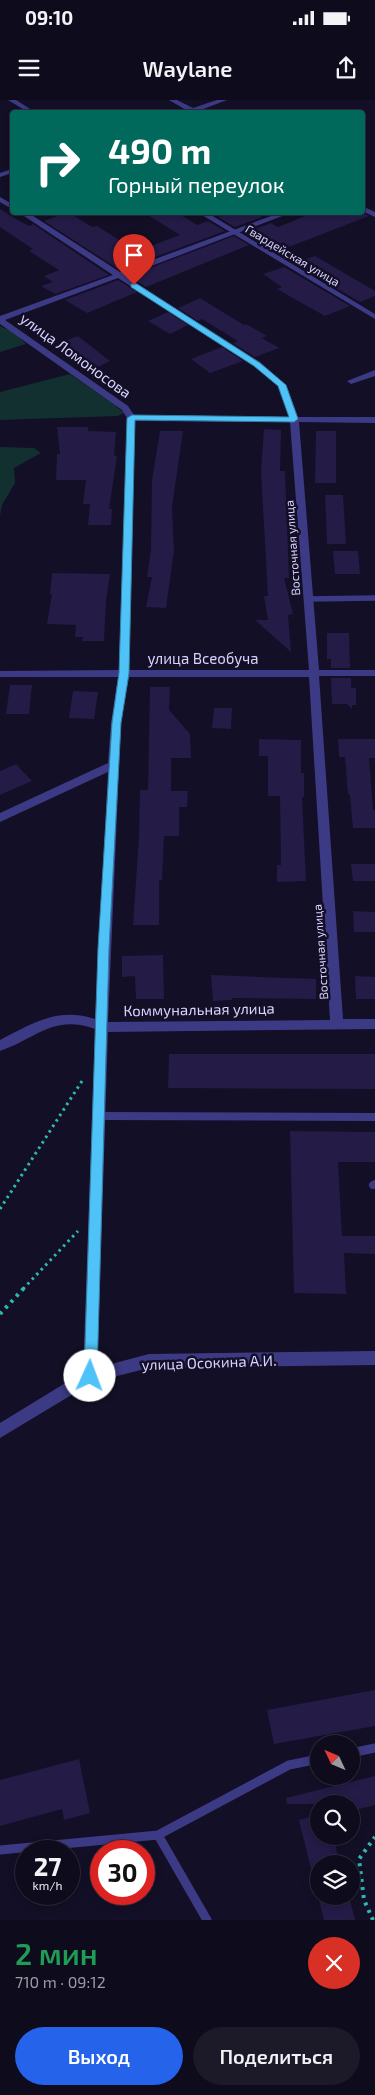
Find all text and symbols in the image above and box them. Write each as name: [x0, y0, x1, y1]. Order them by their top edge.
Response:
text: 09:10: [25, 6, 73, 29]
icon: menu: [15, 54, 43, 82]
icon: share: [332, 54, 360, 82]
text: Waylane: [143, 55, 232, 81]
text: 490 m: [108, 129, 211, 171]
icon: right: [25, 130, 90, 195]
text: Горный переулок: [108, 171, 285, 197]
street label: Гвардейская улица: [243, 221, 343, 290]
pin: [113, 234, 155, 285]
icon: arrive: [120, 241, 148, 269]
street label: улица Ломоносова: [16, 309, 135, 402]
street label: Восточная улица: [282, 500, 303, 596]
street label: улица Всеобуча: [147, 649, 259, 668]
street label: Восточная улица: [310, 904, 331, 1000]
street label: Коммунальная улица: [123, 999, 275, 1020]
position arrow: [63, 1349, 115, 1401]
street label: улица Осокина А.И.: [141, 1351, 277, 1374]
north arrow: [310, 1735, 360, 1785]
map controls: [310, 1735, 360, 1905]
button: search: [310, 1795, 360, 1845]
speed limit sign: 30: [90, 1840, 155, 1905]
text: 27: [34, 1851, 61, 1881]
button: layers: [310, 1855, 360, 1905]
text: km/h: [33, 1878, 62, 1892]
text: 2 мин: [15, 1935, 98, 1971]
button: close: [308, 1937, 360, 1989]
text: 710 m · 09:12: [15, 1972, 106, 1991]
button: Выход: [15, 2027, 183, 2085]
button: Поделиться: [193, 2027, 360, 2085]

